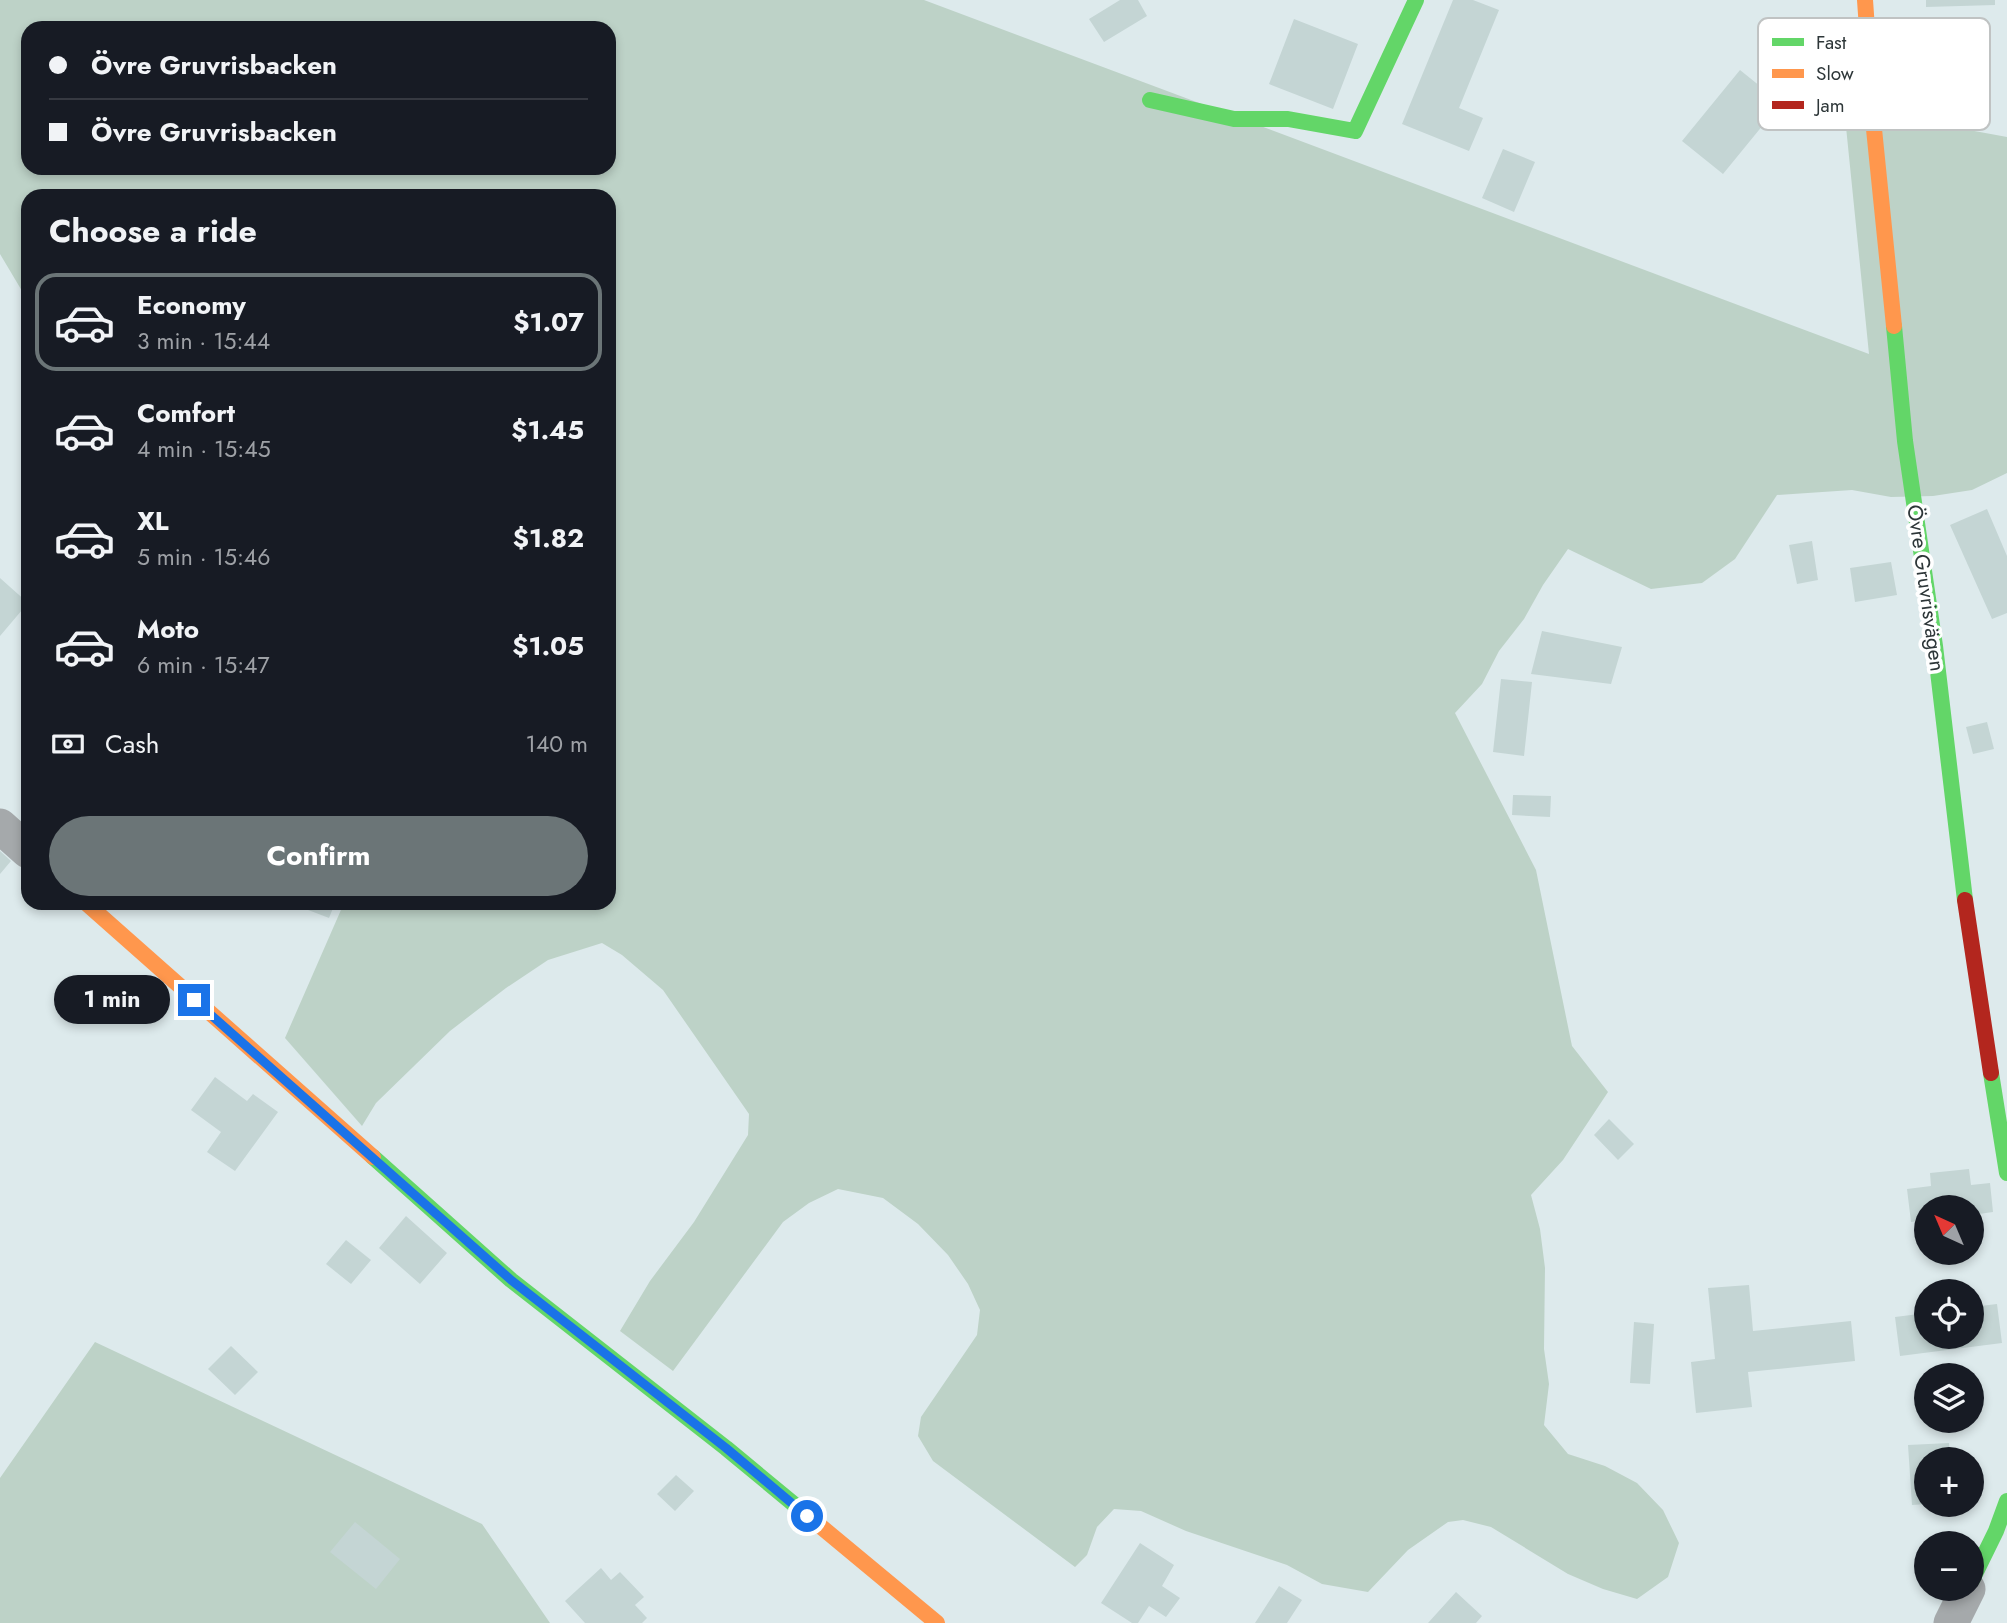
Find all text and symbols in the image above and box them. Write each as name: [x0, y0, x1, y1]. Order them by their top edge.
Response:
legend: [1758, 18, 1990, 130]
text: Fast: [1816, 29, 1847, 56]
text: Övre Gruvrisbacken: [91, 46, 337, 84]
text: Slow: [1816, 60, 1854, 87]
text: Jam: [1813, 92, 1845, 119]
text: Övre Gruvrisbacken: [91, 113, 337, 151]
text: Choose a ride: [49, 208, 257, 254]
text: Economy: [137, 286, 246, 324]
icon: car: [53, 291, 116, 354]
text: $1.07: [513, 303, 584, 341]
text: 3 min · 15:44: [137, 324, 270, 358]
text: Comfort: [137, 394, 235, 432]
icon: car: [53, 399, 116, 462]
text: $1.45: [511, 411, 584, 449]
text: 4 min · 15:45: [137, 432, 271, 466]
text: XL: [137, 502, 169, 540]
street label: Övre Gruvrisvägen: [1899, 503, 1953, 673]
icon: car: [53, 507, 116, 570]
text: $1.82: [513, 519, 584, 557]
text: 5 min · 15:46: [137, 540, 270, 574]
text: Moto: [137, 610, 199, 648]
icon: car: [53, 615, 116, 678]
text: $1.05: [512, 627, 584, 665]
text: 6 min · 15:47: [137, 648, 270, 682]
icon: cash: [49, 725, 87, 763]
text: Cash: [105, 725, 159, 763]
text: 140 m: [526, 727, 588, 761]
button: Confirm: [49, 816, 588, 896]
callout: 1 min: [54, 976, 170, 1024]
text: 1 min: [83, 982, 141, 1016]
route end: [178, 984, 210, 1016]
north arrow: [1914, 1195, 1984, 1265]
map controls: [1914, 1195, 1984, 1601]
button: locate: [1914, 1279, 1984, 1349]
button: layers: [1914, 1363, 1984, 1433]
button: +: [1914, 1447, 1984, 1517]
route start: [791, 1500, 823, 1532]
button: −: [1914, 1531, 1984, 1601]

